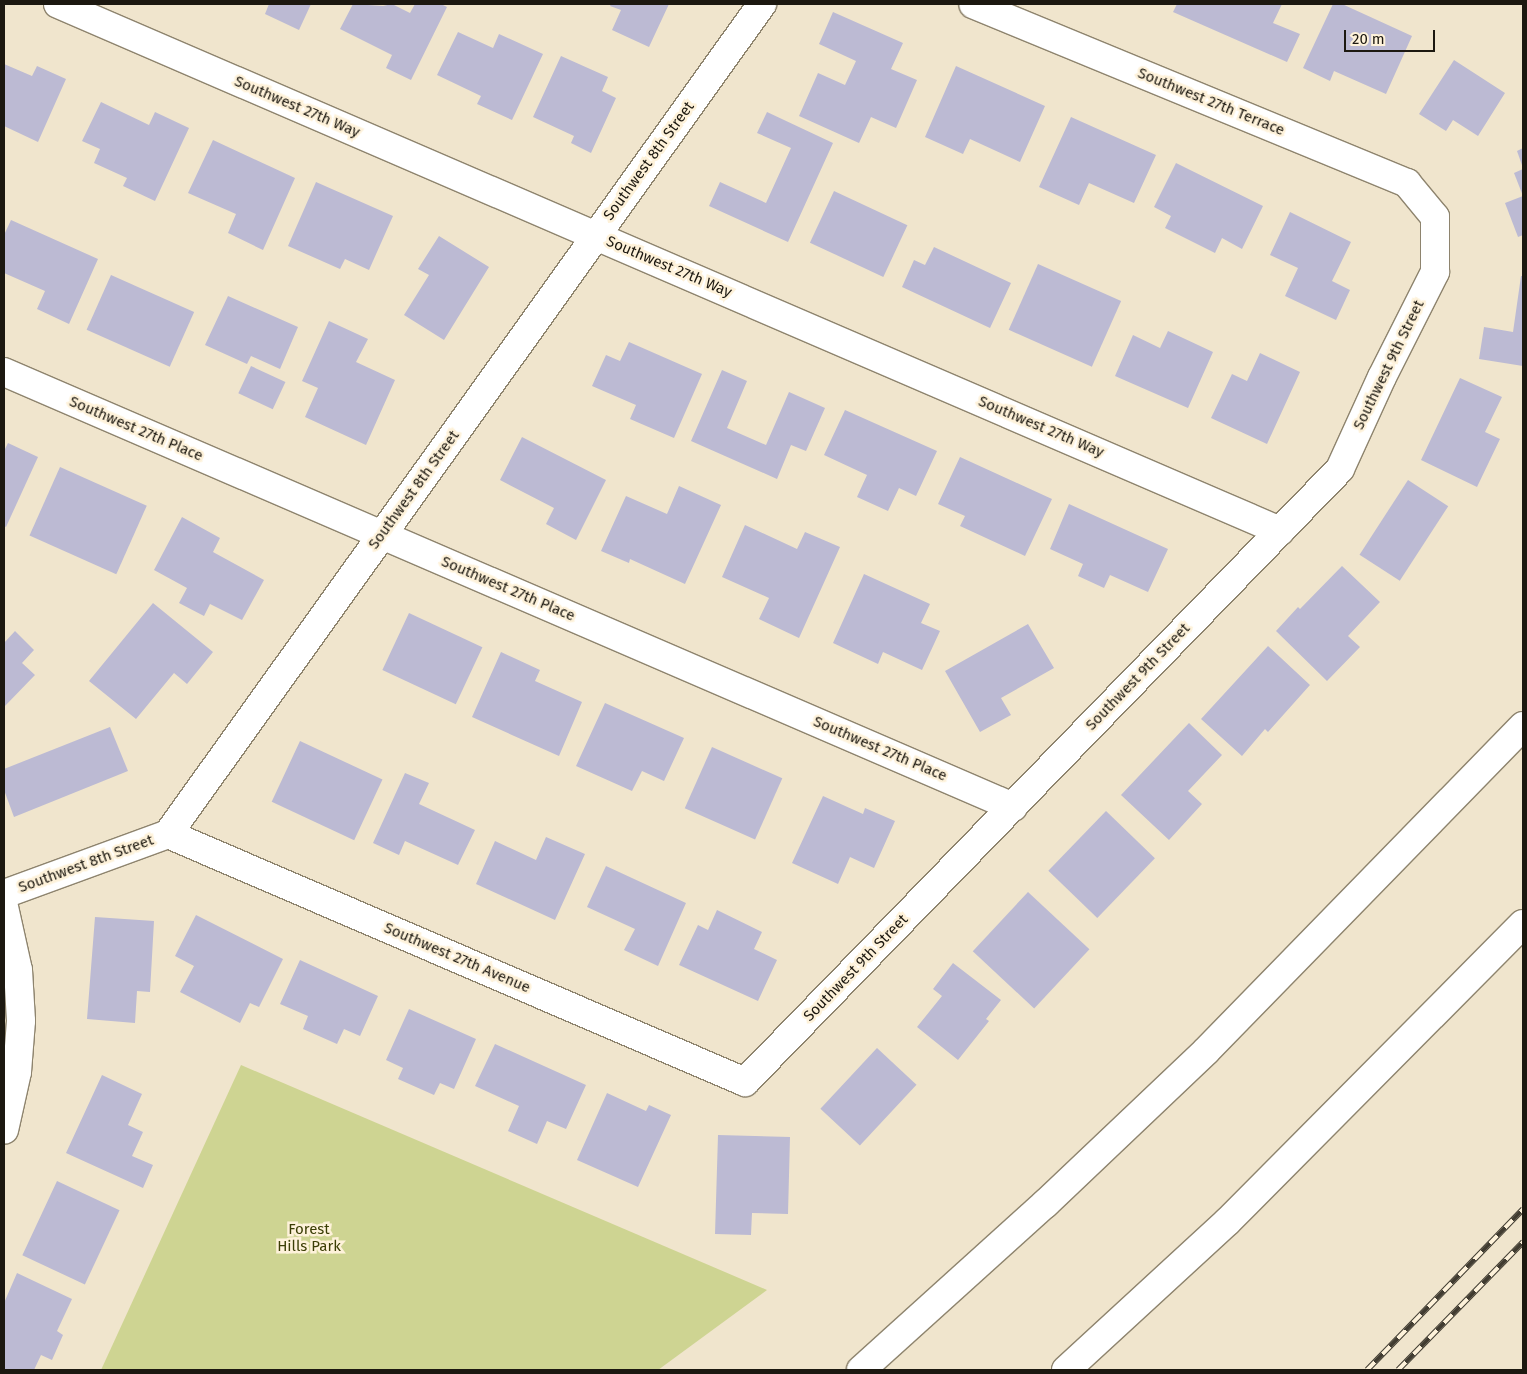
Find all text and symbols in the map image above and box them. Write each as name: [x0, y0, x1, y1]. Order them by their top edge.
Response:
scale bar: [1347, 20, 1438, 52]
text: 20 m: [1352, 30, 1385, 48]
street label: Southwest 27th Terrace: [1135, 64, 1287, 140]
street label: Southwest 27th Way: [232, 72, 362, 142]
street label: Southwest 8th Street: [600, 98, 698, 224]
street label: Southwest 27th Way: [604, 232, 734, 302]
street label: Southwest 9th Street: [1350, 297, 1428, 433]
street label: Southwest 27th Way: [976, 392, 1106, 462]
street label: Southwest 27th Place: [66, 393, 206, 465]
street label: Southwest 8th Street: [365, 427, 463, 553]
street label: Southwest 27th Place: [438, 553, 578, 625]
street label: Southwest 9th Street: [1082, 620, 1194, 734]
street label: Southwest 27th Place: [810, 713, 950, 785]
street label: Southwest 8th Street: [16, 831, 156, 897]
street label: Southwest 9th Street: [800, 911, 912, 1025]
street label: Southwest 27th Avenue: [381, 919, 533, 997]
park label: Forest Hills Park: [277, 1220, 341, 1255]

